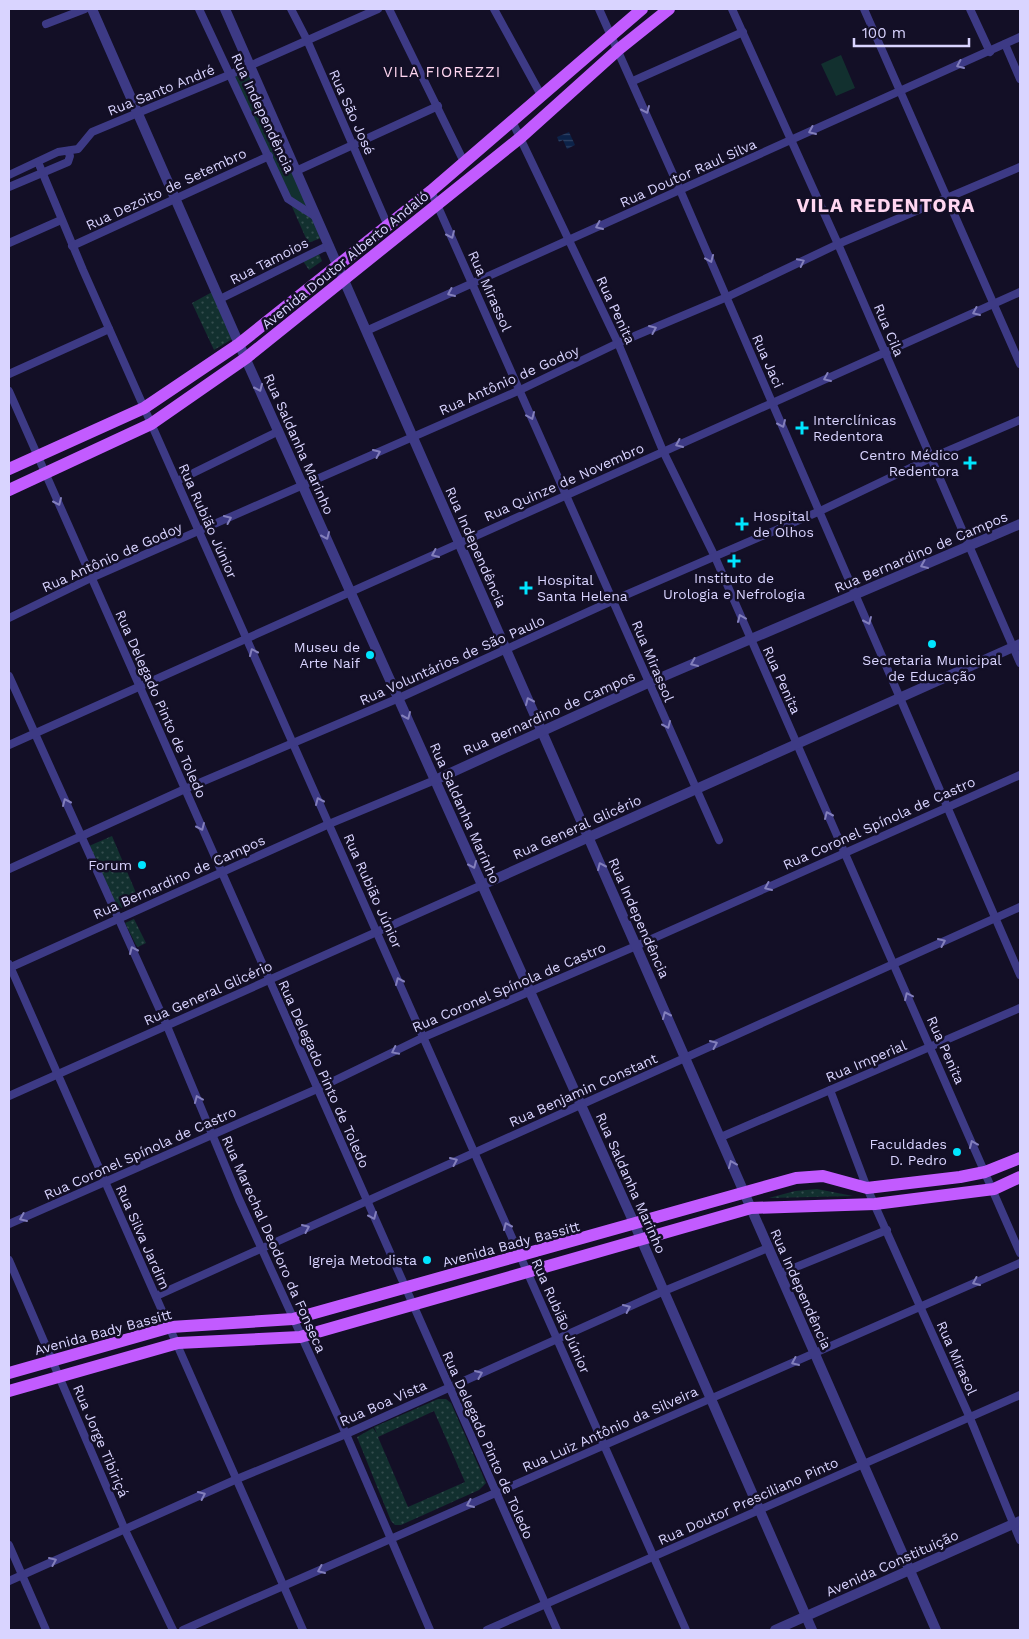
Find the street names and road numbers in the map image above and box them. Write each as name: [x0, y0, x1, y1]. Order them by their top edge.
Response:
street label: Rua Independência: [228, 51, 298, 175]
street label: Rua Santo André: [105, 61, 217, 119]
street label: Rua São José: [326, 67, 378, 157]
street label: Rua Doutor Raul Silva: [617, 136, 759, 210]
street label: Rua Dezoito de Setembro: [83, 145, 249, 233]
street label: Avenida Doutor Alberto Andaló: [258, 188, 432, 332]
street label: Rua Tamoios: [227, 234, 311, 288]
street label: Rua Mirassol: [465, 248, 515, 335]
street label: Rua Penita: [593, 274, 639, 346]
street label: Rua Cila: [871, 301, 907, 359]
street label: Rua Jaci: [749, 332, 787, 390]
street label: Rua Antônio de Godoy: [436, 342, 582, 418]
street label: Rua Saldanha Marinho: [261, 371, 337, 517]
street label: Rua Quinze de Novembro: [482, 439, 646, 525]
street label: Rua Rubião Júnior: [175, 461, 241, 581]
street label: Rua Independência: [442, 484, 510, 610]
street label: Rua Bernardino de Campos: [832, 508, 1010, 596]
street label: Rua Antônio de Godoy: [39, 519, 185, 595]
street label: Rua Delegado Pinto de Toledo: [112, 608, 210, 800]
street label: Rua Voluntários de São Paulo: [357, 612, 547, 708]
street label: Rua Mirassol: [629, 618, 678, 705]
street label: Rua Penita: [760, 643, 804, 717]
street label: Rua Bernardino de Campos: [461, 668, 637, 758]
street label: Rua Saldanha Marinho: [427, 740, 503, 886]
street label: Rua Coronel Spínola de Castro: [780, 773, 978, 873]
street label: Rua General Glicério: [510, 791, 644, 863]
street label: Rua Rubião Júnior: [340, 831, 406, 951]
street label: Rua Bernardino de Campos: [91, 832, 267, 922]
street label: Rua Independência: [605, 855, 673, 981]
street label: Rua Coronel Spínola de Castro: [410, 939, 608, 1035]
street label: Rua General Glicério: [141, 957, 275, 1029]
street label: Rua Delegado Pinto de Toledo: [275, 978, 373, 1170]
street label: Rua Penita: [924, 1013, 968, 1087]
street label: Rua Imperial: [823, 1037, 909, 1085]
street label: Rua Benjamin Constant: [506, 1050, 660, 1130]
street label: Rua Coronel Spínola de Castro: [41, 1103, 239, 1203]
street label: Rua Saldanha Marinho: [593, 1110, 669, 1256]
street label: Rua Marechal Deodoro da Fonseca: [219, 1133, 329, 1355]
street label: Rua Silva Jardim: [113, 1182, 173, 1292]
street label: Avenida Bady Bassitt: [441, 1218, 582, 1270]
street label: Rua Independência: [767, 1226, 835, 1352]
street label: Rua Rubião Júnior: [528, 1256, 594, 1376]
street label: Avenida Bady Bassitt: [33, 1306, 174, 1358]
street label: Rua Mirasol: [934, 1318, 981, 1398]
street label: Rua Delegado Pinto de Toledo: [439, 1349, 537, 1541]
street label: Rua Boa Vista: [337, 1377, 429, 1429]
street label: Rua Jorge Tibiriçá: [70, 1382, 132, 1500]
street label: Rua Luiz Antônio da Silveira: [520, 1383, 700, 1475]
street label: Rua Doutor Presciliano Pinto: [655, 1454, 841, 1548]
street label: Avenida Constituição: [823, 1526, 961, 1600]

